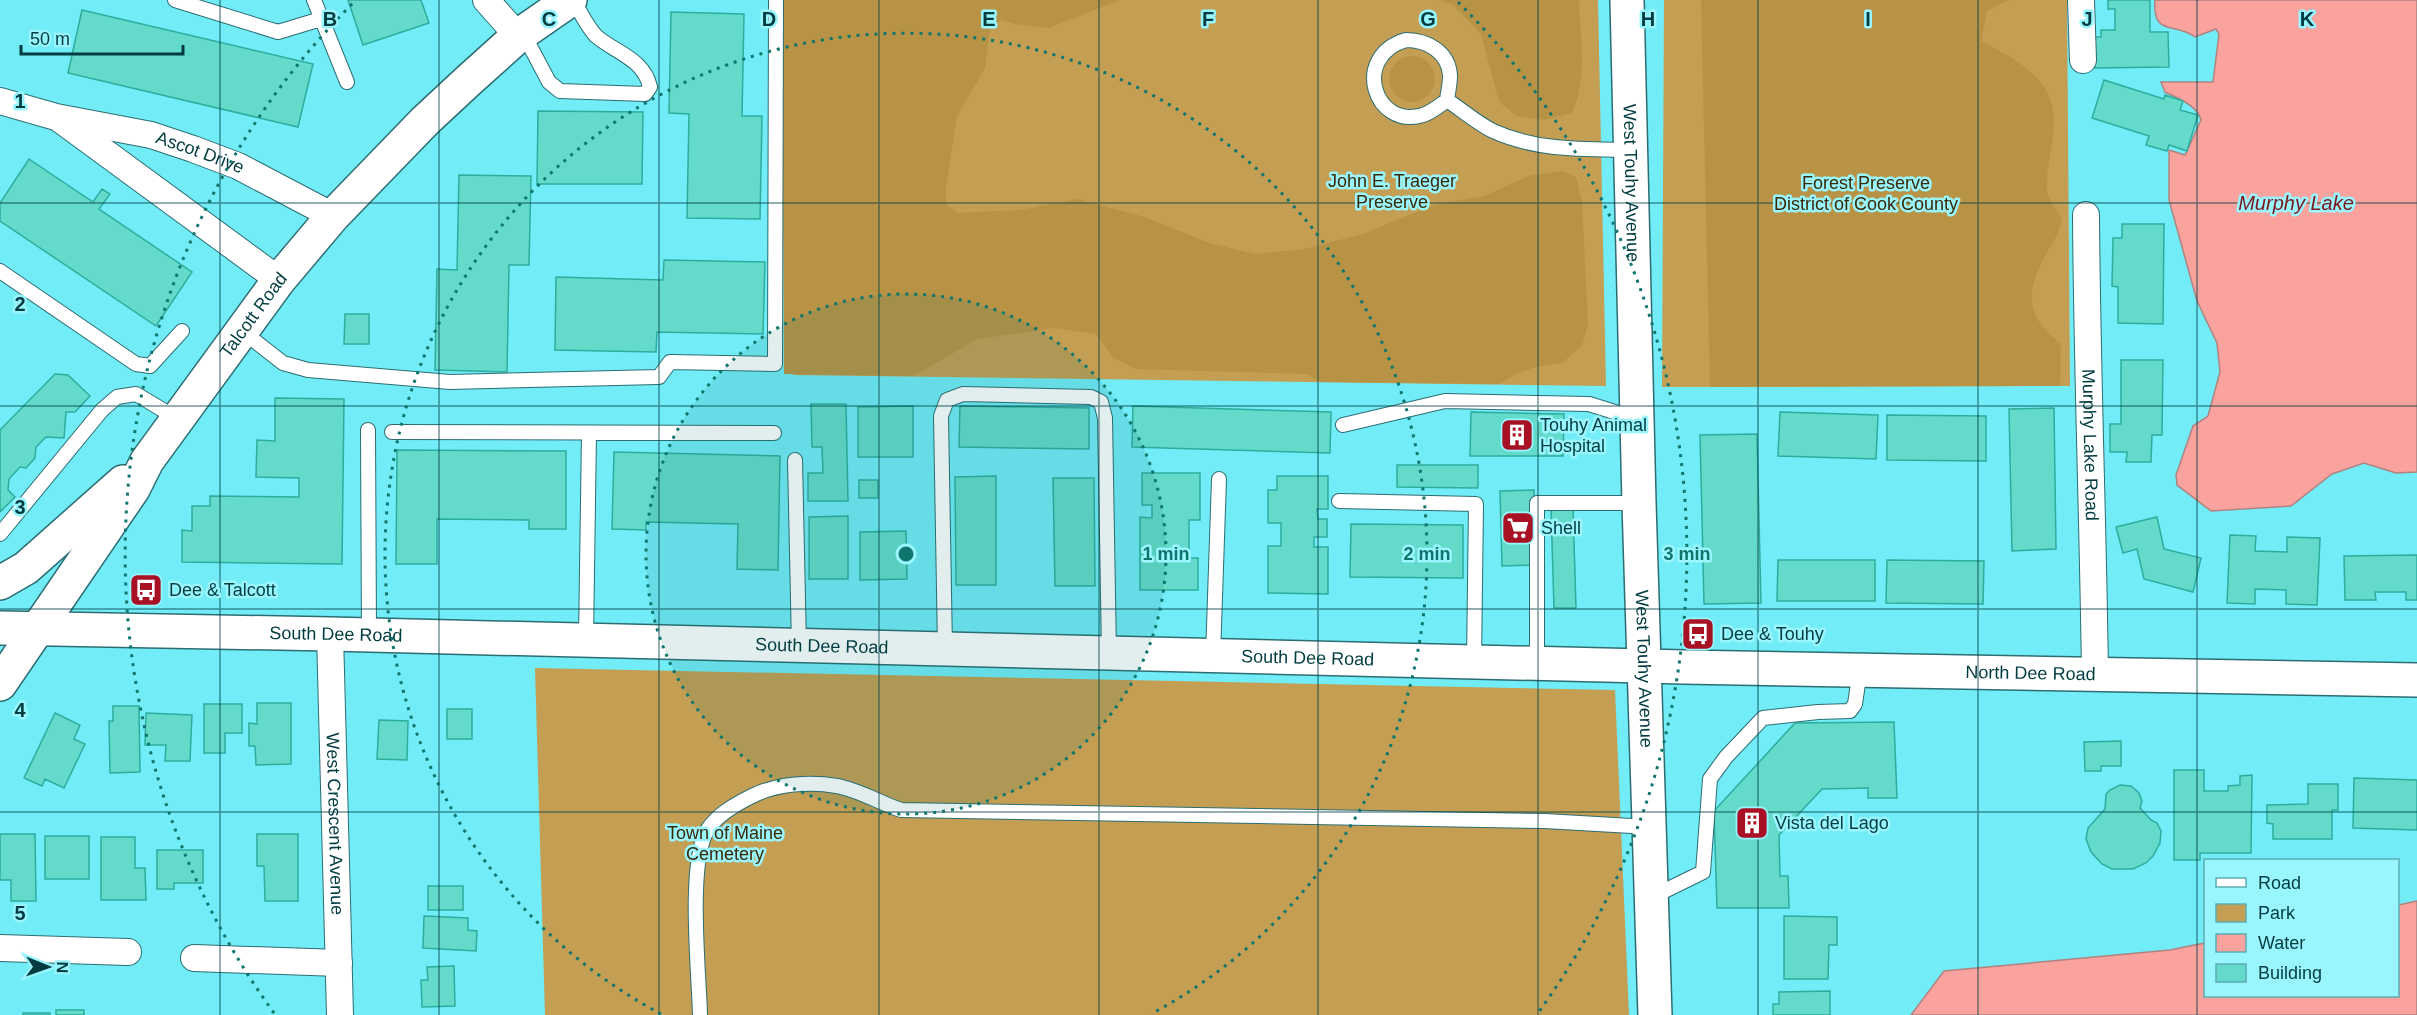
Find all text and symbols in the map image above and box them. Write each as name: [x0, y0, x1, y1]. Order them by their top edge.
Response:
text: B: [323, 8, 337, 30]
text: C: [542, 8, 556, 30]
text: D: [762, 8, 776, 30]
text: E: [982, 8, 996, 30]
text: F: [1202, 8, 1214, 30]
text: G: [1420, 8, 1436, 30]
text: H: [1641, 8, 1655, 30]
text: I: [1865, 8, 1871, 30]
text: J: [2081, 8, 2093, 30]
text: K: [2300, 8, 2315, 30]
scale bar: [21, 18, 183, 56]
text: 50 m: [30, 29, 70, 49]
text: 1: [14, 90, 26, 112]
street label: West Touhy Avenue: [1619, 104, 1643, 262]
street label: Ascot Drive: [154, 127, 248, 178]
park label: John E. Traeger Preserve: [1328, 171, 1456, 212]
park label: Forest Preserve District of Cook County: [1774, 173, 1958, 214]
water label: Murphy Lake: [2238, 192, 2354, 214]
street label: Talcott Road: [216, 268, 291, 361]
text: 2: [14, 293, 26, 315]
street label: Murphy Lake Road: [2078, 369, 2102, 521]
place label: Touhy Animal Hospital: [1540, 415, 1647, 456]
building icon: Touhy Animal Hospital: [1499, 417, 1535, 453]
text: 3: [14, 496, 26, 518]
supermarket icon: Shell: [1500, 510, 1536, 546]
place label: Shell: [1541, 518, 1581, 538]
centre of rings: [896, 544, 916, 564]
text: 1 min: [1142, 544, 1190, 564]
text: 2 min: [1403, 544, 1451, 564]
text: 3 min: [1663, 544, 1711, 564]
bus stop icon: Dee & Talcott: [128, 572, 164, 608]
place label: Dee & Talcott: [169, 580, 276, 600]
street label: West Touhy Avenue: [1632, 589, 1657, 748]
bus stop icon: Dee & Touhy: [1680, 616, 1716, 652]
street label: South Dee Road: [269, 623, 403, 646]
place label: Dee & Touhy: [1721, 624, 1824, 644]
street label: South Dee Road: [755, 634, 889, 658]
street label: South Dee Road: [1241, 646, 1374, 669]
street label: North Dee Road: [1965, 662, 2096, 684]
text: 4: [14, 699, 26, 721]
street label: West Crescent Avenue: [323, 732, 347, 915]
building icon: Vista del Lago: [1734, 805, 1770, 841]
place label: Vista del Lago: [1775, 813, 1889, 833]
park label: Town of Maine Cemetery: [667, 823, 783, 864]
legend: [2204, 859, 2399, 997]
text: Road: [2258, 873, 2301, 893]
text: 5: [14, 902, 26, 924]
text: Park: [2258, 903, 2296, 923]
text: Water: [2258, 933, 2305, 953]
north arrow: [18, 937, 78, 997]
text: N: [54, 961, 71, 973]
text: Building: [2258, 963, 2322, 983]

